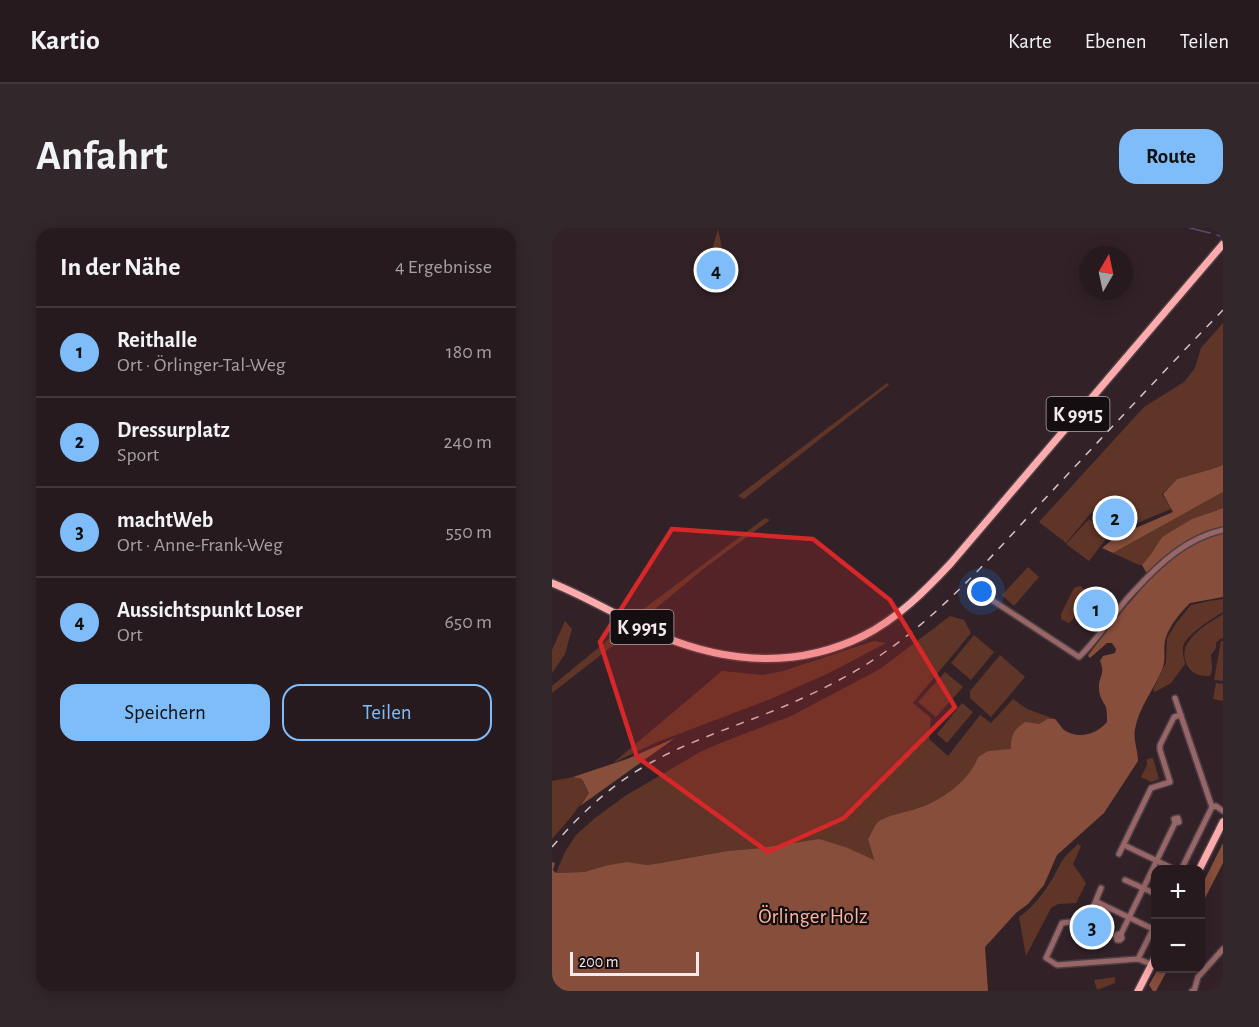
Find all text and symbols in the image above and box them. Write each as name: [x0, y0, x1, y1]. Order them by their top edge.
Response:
text: Kartio: [30, 27, 100, 55]
text: Karte: [1008, 31, 1052, 52]
text: Ebenen: [1085, 31, 1147, 52]
text: Teilen: [1180, 31, 1229, 52]
button: Route: [1119, 129, 1223, 184]
text: Anfahrt: [36, 135, 168, 177]
north arrow: [1079, 246, 1133, 300]
pin: 4: [696, 248, 736, 292]
text: In der Nähe: [60, 254, 180, 280]
text: 4 Ergebnisse: [395, 257, 492, 277]
text: Reithalle: [117, 329, 197, 351]
text: 1: [76, 342, 83, 362]
text: 180 m: [446, 342, 492, 362]
text: Ort · Örlinger-Tal-Weg: [117, 355, 285, 375]
road number: K 9915: [1046, 397, 1110, 431]
text: Dressurplatz: [117, 419, 230, 441]
text: 2: [75, 432, 84, 452]
text: 240 m: [443, 432, 492, 452]
text: Sport: [117, 445, 159, 465]
pin: 2: [1096, 496, 1134, 540]
text: machtWeb: [117, 509, 213, 531]
text: 3: [75, 522, 84, 542]
text: 550 m: [445, 522, 492, 542]
text: Ort · Anne-Frank-Weg: [117, 535, 283, 555]
your location: [967, 577, 996, 606]
pin: 1: [1076, 586, 1116, 632]
text: Aussichtspunkt Loser: [117, 599, 303, 621]
road number: K 9915: [610, 610, 674, 644]
text: 4: [74, 612, 85, 632]
text: 650 m: [444, 612, 492, 632]
text: Ort: [117, 625, 143, 645]
button: Speichern: [60, 684, 270, 741]
button: Teilen: [282, 684, 492, 741]
map controls: [1151, 865, 1205, 973]
button: +: [1151, 865, 1205, 919]
pin: 3: [1072, 904, 1112, 950]
park label: Örlinger Holz: [758, 905, 868, 927]
button: −: [1151, 919, 1205, 973]
scale bar: [570, 949, 699, 976]
text: 200 m: [579, 954, 619, 970]

